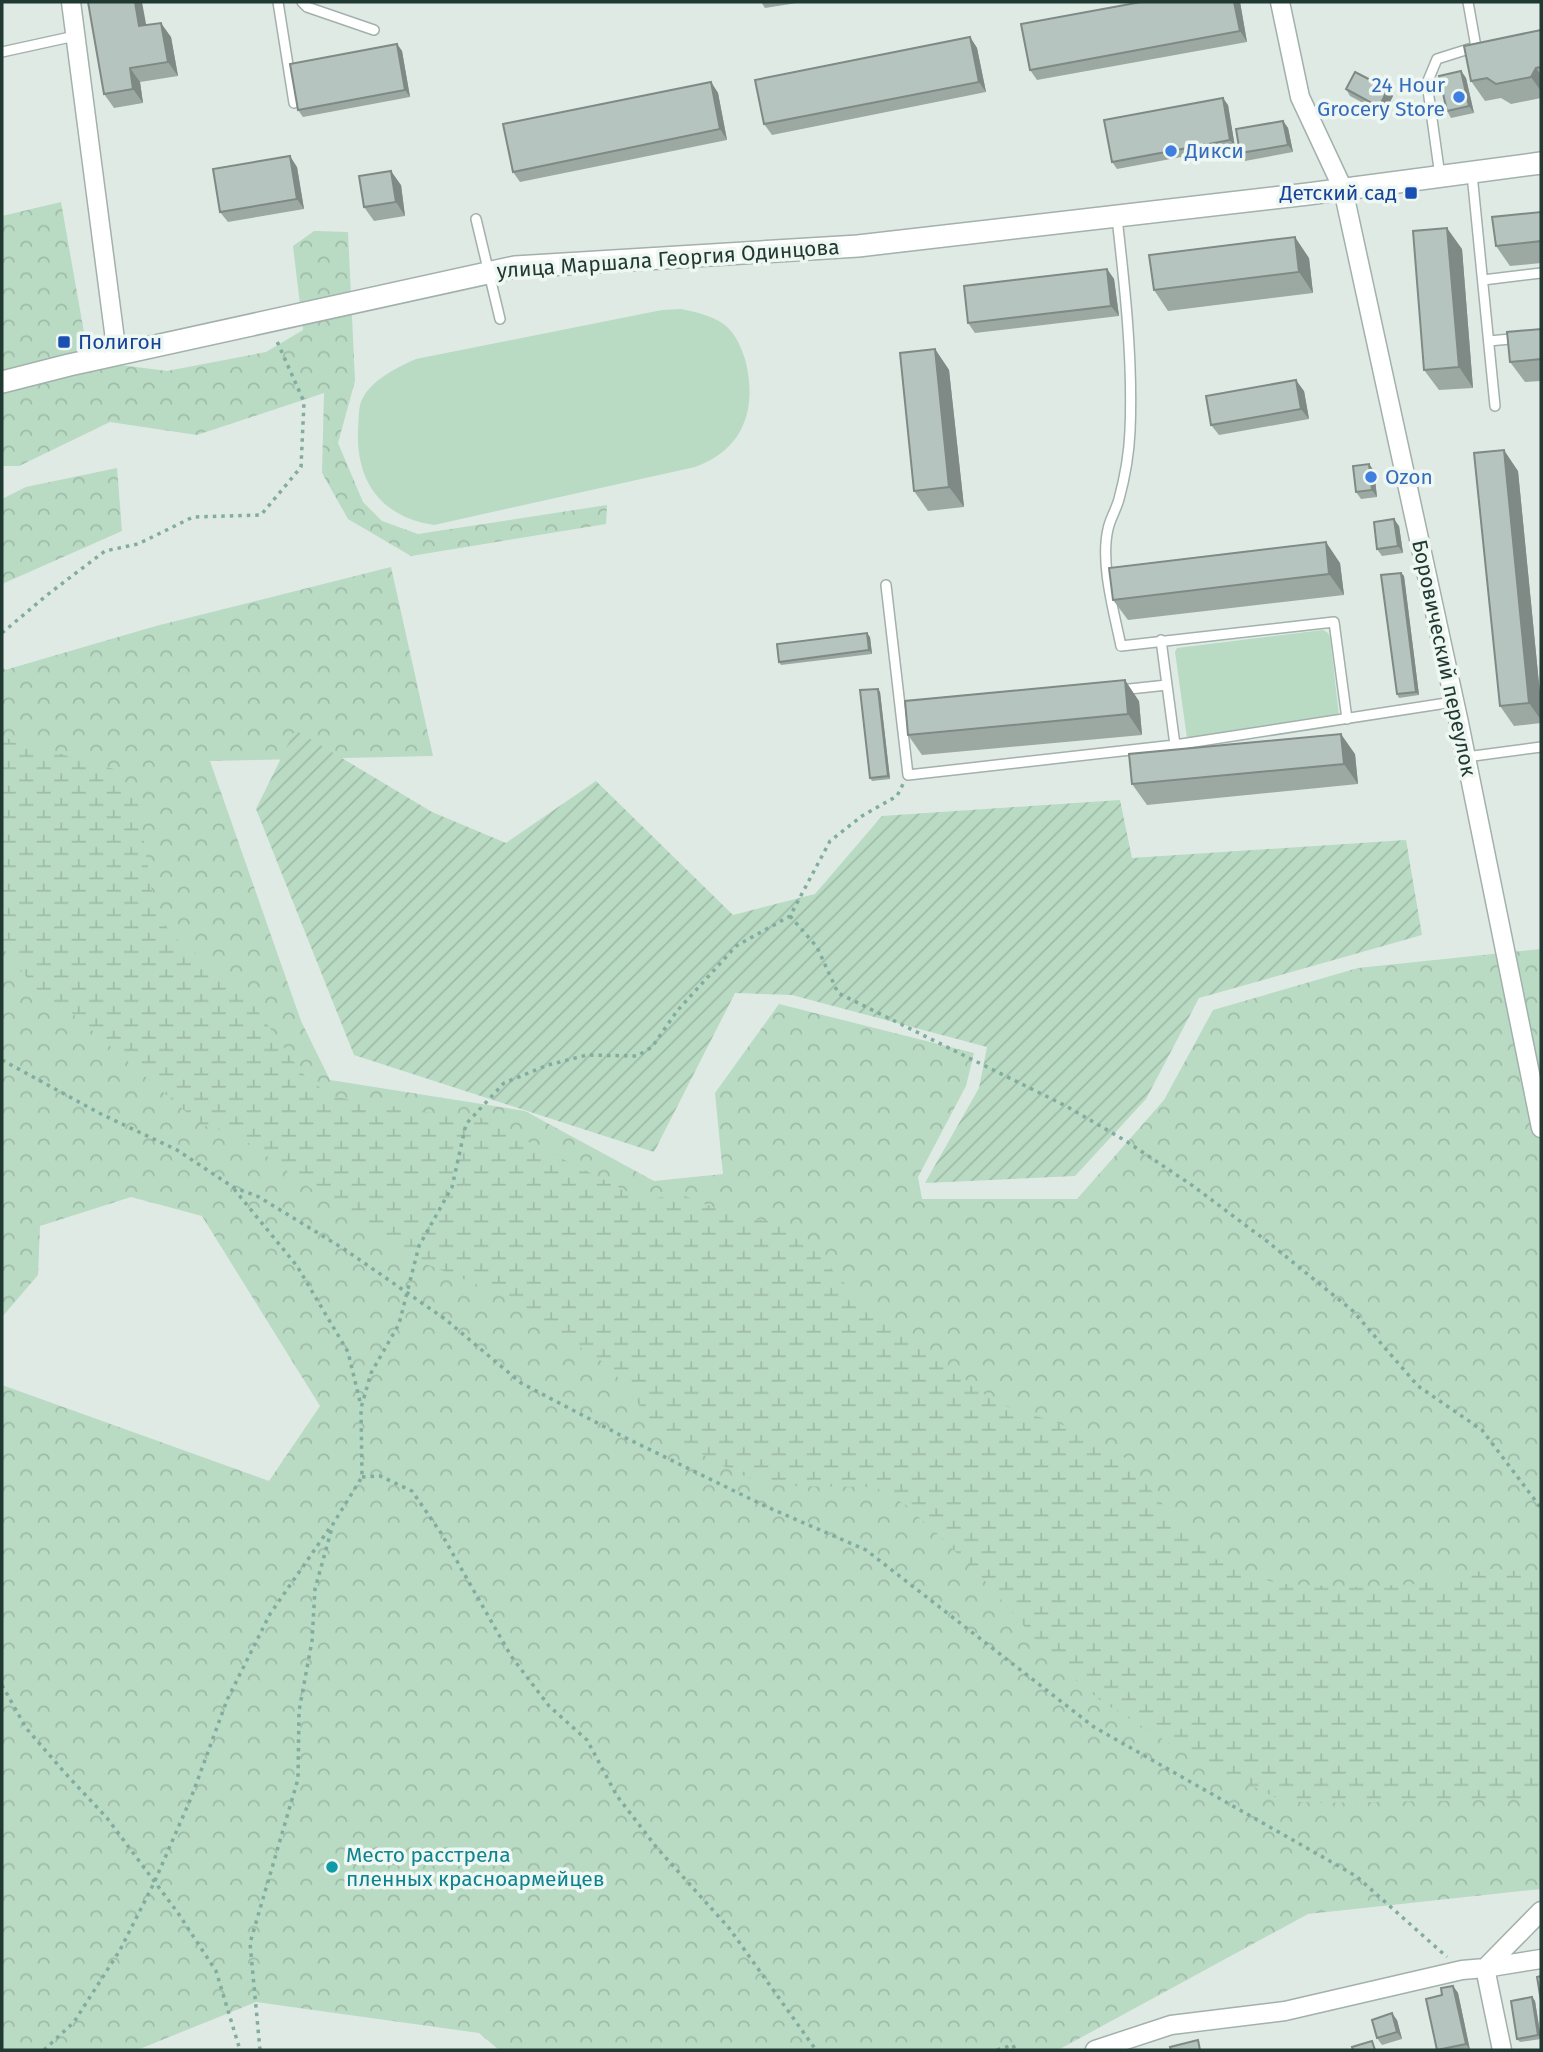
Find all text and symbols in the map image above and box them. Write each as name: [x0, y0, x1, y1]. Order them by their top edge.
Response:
place label: 24 Hour Grocery Store: [1317, 72, 1445, 122]
marker: 24 Hour Grocery Store: [1451, 89, 1467, 105]
place label: Дикси: [1184, 138, 1244, 164]
marker: Дикси: [1163, 143, 1179, 159]
place label: Детский сад: [1279, 180, 1397, 206]
marker: Детский сад: [1403, 185, 1419, 201]
street label: улица Маршала Георгия Одинцова: [496, 234, 840, 284]
place label: Полигон: [78, 329, 162, 355]
marker: Полигон: [56, 334, 72, 350]
place label: Ozon: [1385, 464, 1433, 490]
marker: Ozon: [1363, 469, 1379, 485]
street label: Боровический переулок: [1406, 537, 1482, 779]
place label: Место расстрела пленных красноармейцев: [346, 1842, 605, 1892]
marker: Место расстрела пленных красноармейцев: [324, 1859, 340, 1875]

